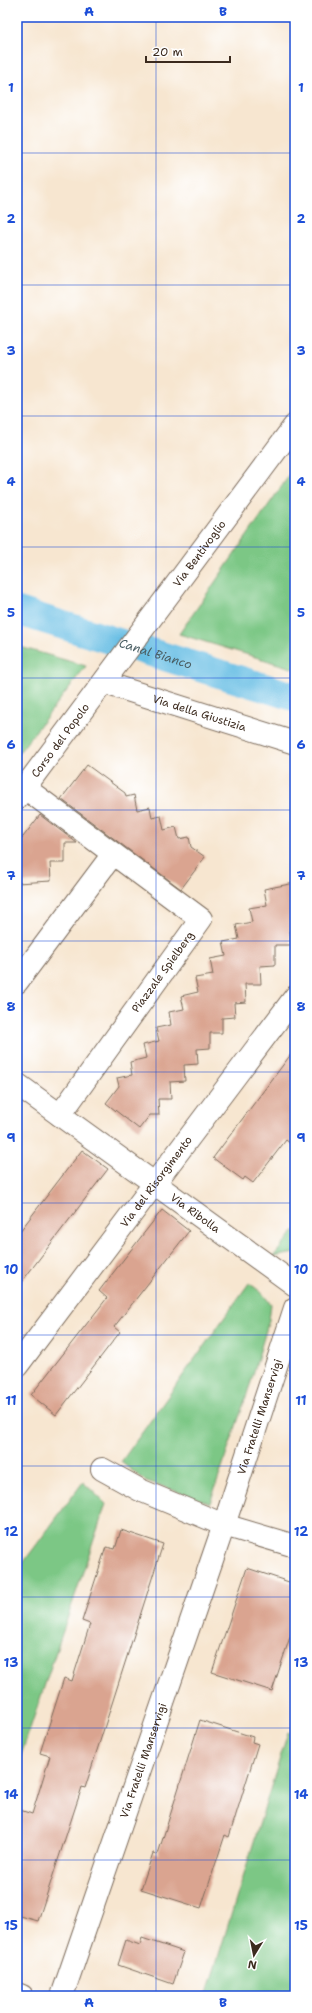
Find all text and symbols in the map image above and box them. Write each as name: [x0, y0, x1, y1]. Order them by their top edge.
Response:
text: A: [84, 3, 94, 20]
text: B: [219, 3, 227, 20]
scale bar: [146, 38, 230, 64]
text: 20 m: [152, 44, 183, 60]
text: 1: [8, 79, 14, 96]
text: 1: [298, 79, 304, 96]
text: 2: [6, 210, 16, 227]
text: 2: [296, 210, 306, 227]
text: 3: [6, 342, 16, 359]
text: 3: [296, 342, 306, 359]
text: 4: [6, 473, 16, 490]
text: 4: [296, 473, 306, 490]
street label: Via Bentivoglio: [169, 517, 229, 590]
text: 5: [7, 604, 15, 621]
text: 5: [297, 604, 305, 621]
water label: Canal Bianco: [117, 635, 194, 673]
street label: Via della Giustizia: [151, 691, 248, 735]
street label: Corso del Popolo: [27, 700, 93, 780]
text: 6: [6, 736, 16, 753]
text: 6: [296, 736, 306, 753]
text: 7: [6, 867, 16, 884]
text: 7: [296, 867, 306, 884]
street label: Piazzale Spielberg: [128, 928, 198, 1016]
text: 8: [6, 998, 16, 1015]
text: 8: [296, 998, 306, 1015]
text: 9: [6, 1129, 16, 1146]
text: 9: [296, 1129, 306, 1146]
street label: Via del Risorgimento: [117, 1132, 196, 1230]
street label: Via Ribolla: [167, 1190, 223, 1236]
text: 10: [4, 1261, 18, 1278]
text: 10: [294, 1261, 308, 1278]
street label: Via Fratelli Manservigi: [233, 1357, 285, 1477]
text: 11: [5, 1392, 17, 1409]
text: 11: [295, 1392, 307, 1409]
text: 12: [4, 1523, 18, 1540]
text: 12: [294, 1523, 308, 1540]
text: 13: [4, 1654, 18, 1671]
text: 13: [294, 1654, 308, 1671]
street label: Via Fratelli Manservigi: [116, 1701, 170, 1820]
text: 14: [4, 1786, 18, 1803]
text: 14: [294, 1786, 308, 1803]
text: 15: [4, 1917, 18, 1934]
text: 15: [294, 1917, 308, 1934]
north arrow: [234, 1935, 274, 1975]
text: N: [246, 1956, 258, 1972]
text: A: [84, 1994, 94, 2011]
text: B: [219, 1994, 227, 2011]

